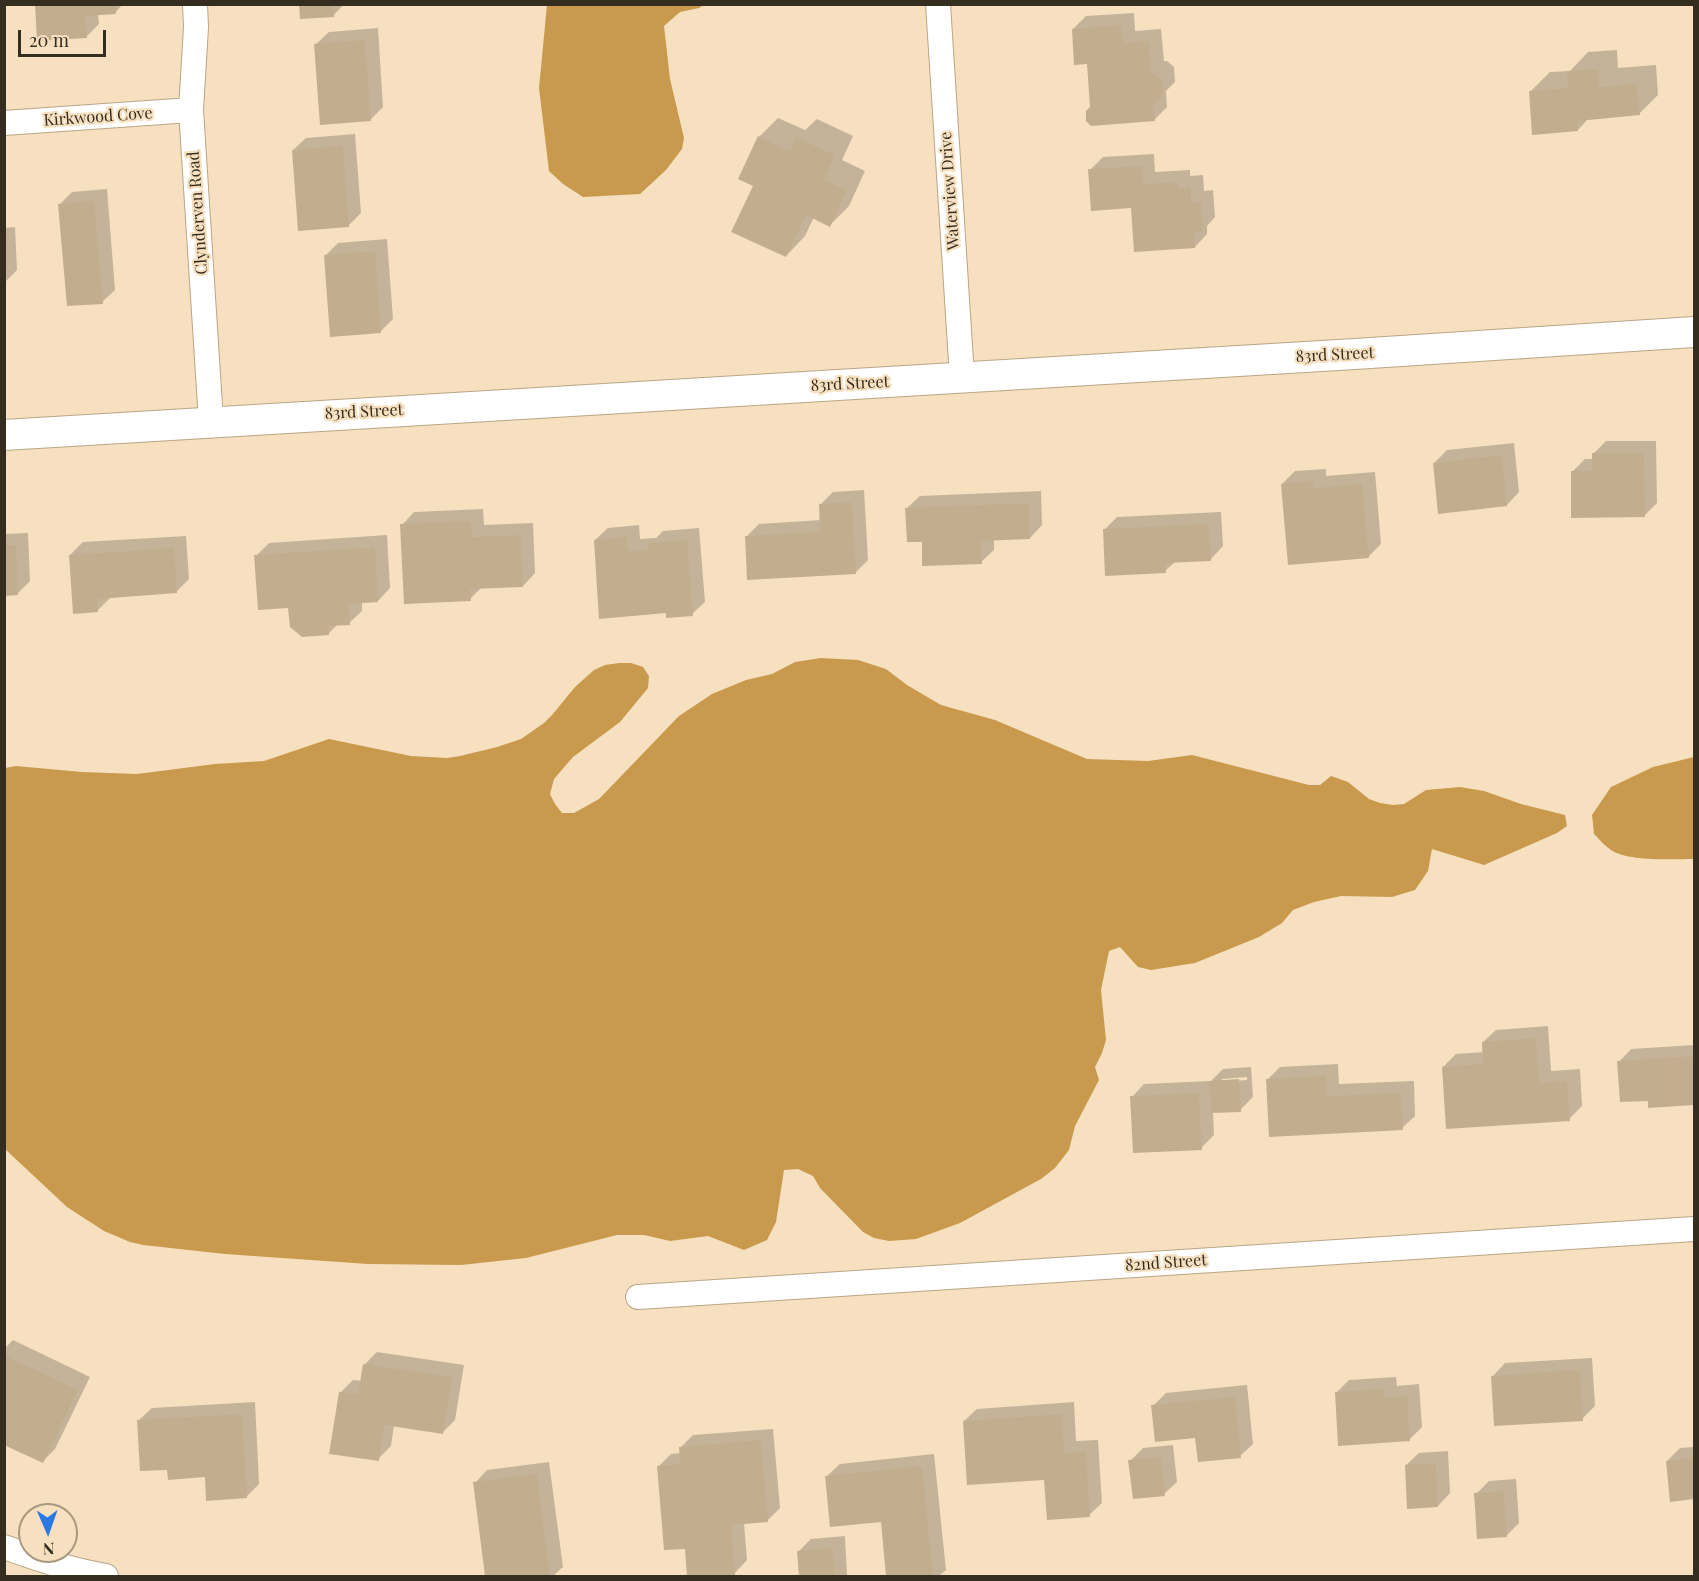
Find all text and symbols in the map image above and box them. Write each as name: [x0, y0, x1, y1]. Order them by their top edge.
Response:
scale bar: [21, 18, 110, 56]
text: 20 m: [29, 28, 69, 52]
street label: Kirkwood Cove: [43, 104, 153, 130]
street label: Waterview Drive: [936, 131, 964, 251]
street label: Clynderven Road: [184, 151, 212, 275]
street label: 83rd Street: [1295, 343, 1375, 367]
street label: 83rd Street: [810, 372, 890, 396]
street label: 83rd Street: [324, 400, 404, 424]
street label: 82nd Street: [1125, 1251, 1207, 1275]
north arrow: [18, 1503, 78, 1563]
text: N: [42, 1539, 55, 1560]

